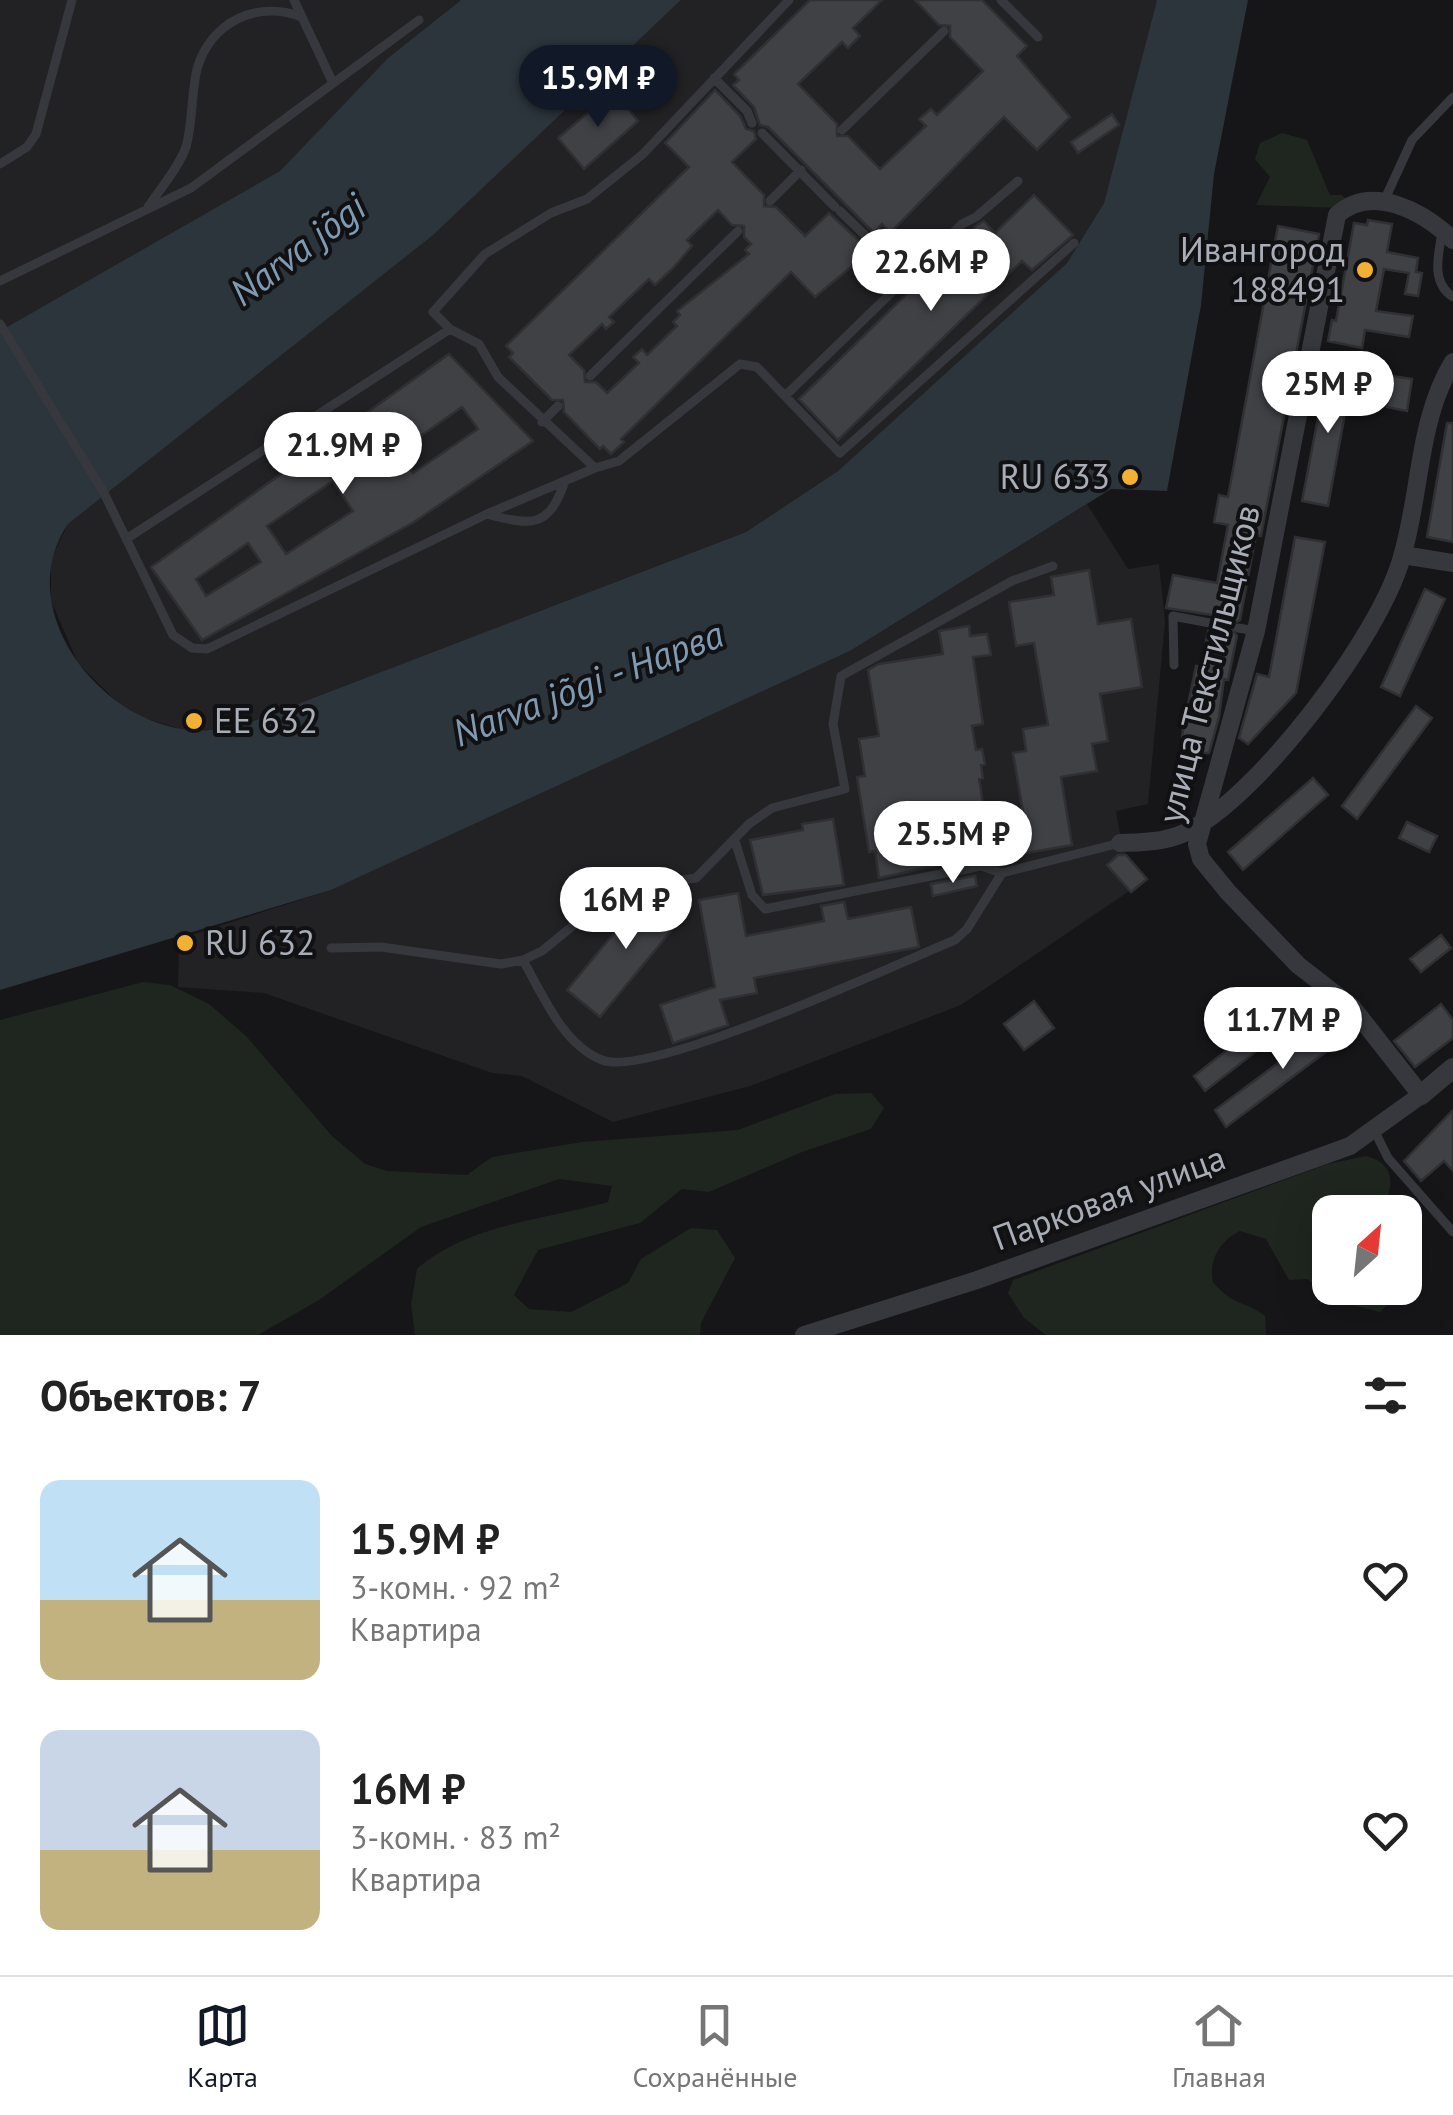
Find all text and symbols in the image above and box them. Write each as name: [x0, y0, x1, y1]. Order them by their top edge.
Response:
pin: 15.9M ₽: [506, 45, 690, 130]
text: 15.9M ₽: [541, 56, 655, 98]
water label: Narva jõgi: [219, 181, 376, 316]
place label: Ивангород 188491: [1180, 226, 1345, 312]
pin: 22.6M ₽: [839, 229, 1023, 314]
text: 22.6M ₽: [874, 240, 988, 282]
marker: Ивангород 188491: [1354, 259, 1376, 281]
pin: 25M ₽: [1258, 351, 1398, 436]
text: 25M ₽: [1284, 362, 1372, 404]
pin: 21.9M ₽: [251, 412, 435, 497]
text: 21.9M ₽: [286, 423, 400, 465]
place label: RU 633: [1000, 453, 1110, 499]
marker: RU 633: [1119, 466, 1141, 488]
street label: улица Текстильщиков: [1146, 500, 1270, 828]
water label: Narva jõgi - Нарва: [445, 608, 730, 757]
place label: EE 632: [214, 697, 318, 743]
marker: EE 632: [183, 710, 205, 732]
pin: 25.5M ₽: [861, 801, 1045, 886]
text: 25.5M ₽: [896, 812, 1010, 854]
pin: 16M ₽: [556, 867, 696, 952]
text: 16M ₽: [582, 878, 670, 920]
place label: RU 632: [205, 919, 315, 965]
marker: RU 632: [174, 932, 196, 954]
pin: 11.7M ₽: [1191, 987, 1375, 1072]
text: 11.7M ₽: [1226, 998, 1340, 1040]
street label: Парковая улица: [986, 1134, 1231, 1260]
north arrow: [1312, 1195, 1422, 1305]
map controls: [1312, 1195, 1422, 1305]
text: Объектов: 7: [40, 1368, 261, 1423]
icon: filters: [1358, 1368, 1413, 1423]
text: 15.9M ₽: [350, 1511, 500, 1566]
icon: home: [120, 1520, 240, 1640]
icon: heart: [1358, 1553, 1413, 1608]
text: 3-комн. · 92 m²: [350, 1566, 561, 1608]
text: Квартира: [350, 1608, 482, 1650]
text: 16M ₽: [350, 1761, 466, 1816]
icon: home: [120, 1770, 240, 1890]
icon: heart: [1358, 1803, 1413, 1858]
text: 3-комн. · 83 m²: [350, 1816, 561, 1858]
text: Квартира: [350, 1858, 482, 1900]
tab: Карта: [187, 1998, 258, 2095]
tab: Сохранённые: [632, 1998, 798, 2095]
tab: Главная: [1172, 1998, 1266, 2095]

